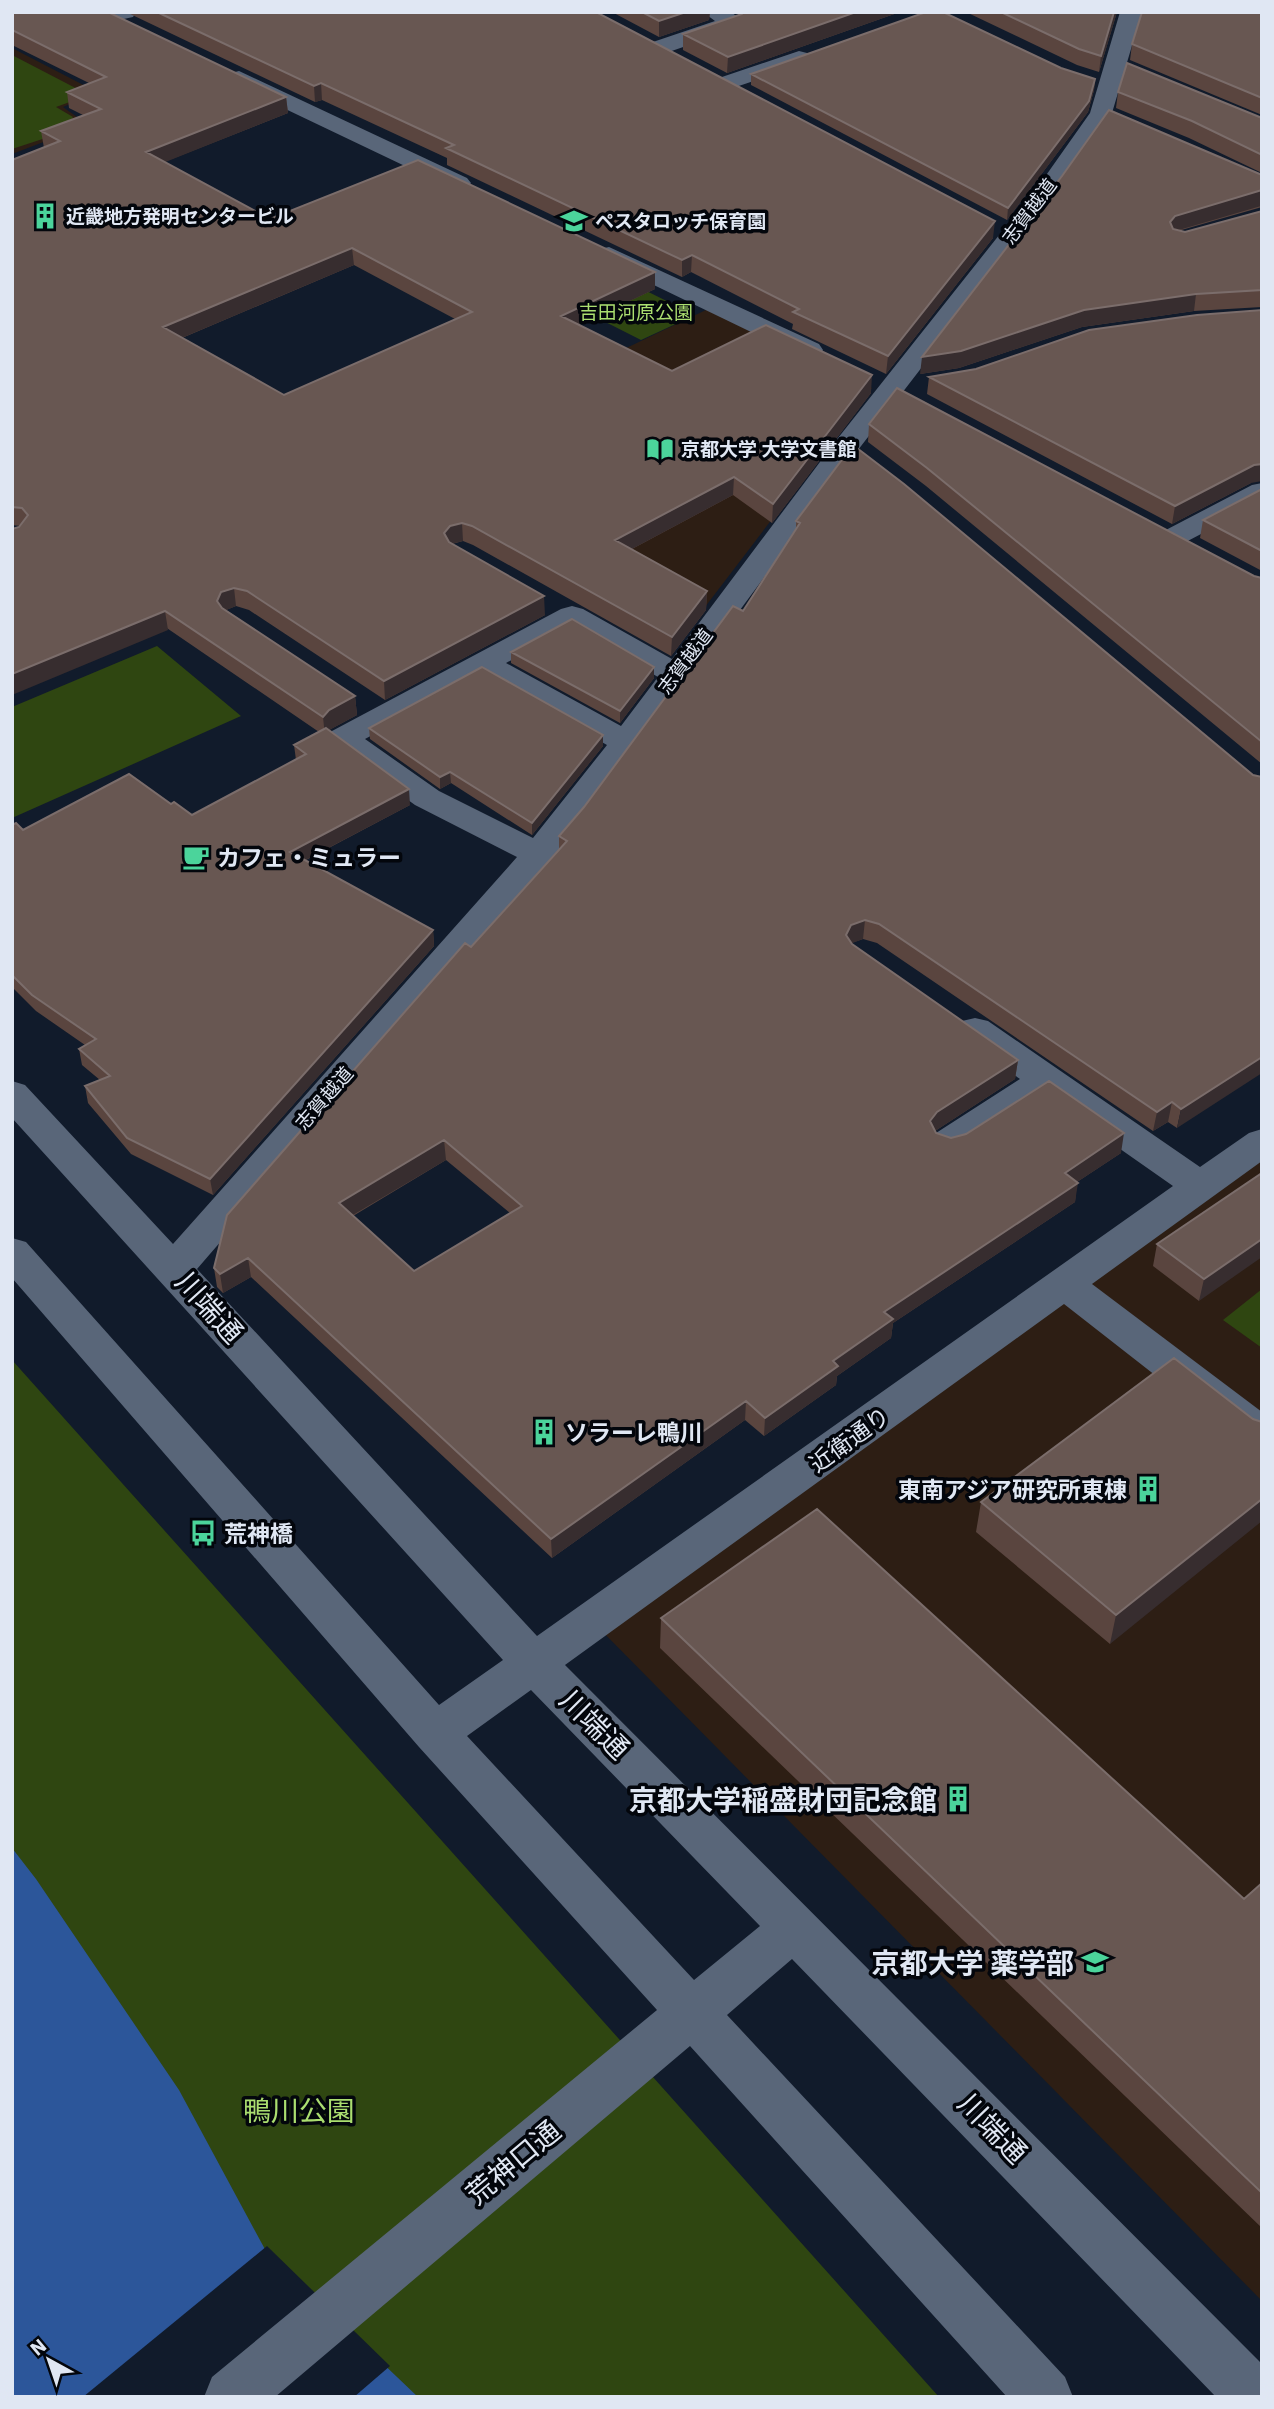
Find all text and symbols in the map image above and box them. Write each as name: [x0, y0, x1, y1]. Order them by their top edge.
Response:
street label: 志賀越道: [997, 173, 1061, 249]
building icon: 近畿地方発明センタービル: [30, 201, 60, 231]
place label: 近畿地方発明センタービル: [66, 204, 294, 228]
school or university icon: ペスタロッチ保育園: [559, 206, 589, 236]
place label: ペスタロッチ保育園: [595, 209, 766, 233]
park label: 吉田河原公園: [579, 300, 693, 324]
library icon: 京都大学 大学文書館: [645, 434, 675, 464]
place label: 京都大学 大学文書館: [681, 437, 857, 461]
street label: 志賀越道: [653, 623, 717, 699]
cafe icon: カフェ・ミュラー: [181, 842, 211, 872]
place label: カフェ・ミュラー: [217, 842, 401, 872]
street label: 志賀越道: [290, 1061, 358, 1135]
street label: 川端通: [168, 1263, 252, 1351]
street label: 近衛通り: [803, 1400, 895, 1478]
building icon: ソラーレ鴨川: [529, 1417, 559, 1447]
place label: ソラーレ鴨川: [565, 1417, 703, 1447]
place label: 東南アジア研究所東棟: [898, 1474, 1127, 1504]
building icon: 東南アジア研究所東棟: [1133, 1474, 1163, 1504]
bus stop icon: 荒神橋: [188, 1518, 218, 1548]
place label: 荒神橋: [224, 1518, 293, 1548]
street label: 川端通: [552, 1681, 638, 1767]
place label: 京都大学稲盛財団記念館: [629, 1781, 937, 1818]
building icon: 京都大学稲盛財団記念館: [943, 1784, 973, 1814]
place label: 京都大学 薬学部: [871, 1944, 1074, 1981]
school or university icon: 京都大学 薬学部: [1080, 1947, 1110, 1977]
street label: 川端通: [951, 2085, 1035, 2171]
park label: 鴨川公園: [243, 2092, 355, 2129]
street label: 荒神口通: [458, 2112, 568, 2212]
north arrow: [14, 2325, 84, 2395]
text: N: [25, 2333, 51, 2361]

